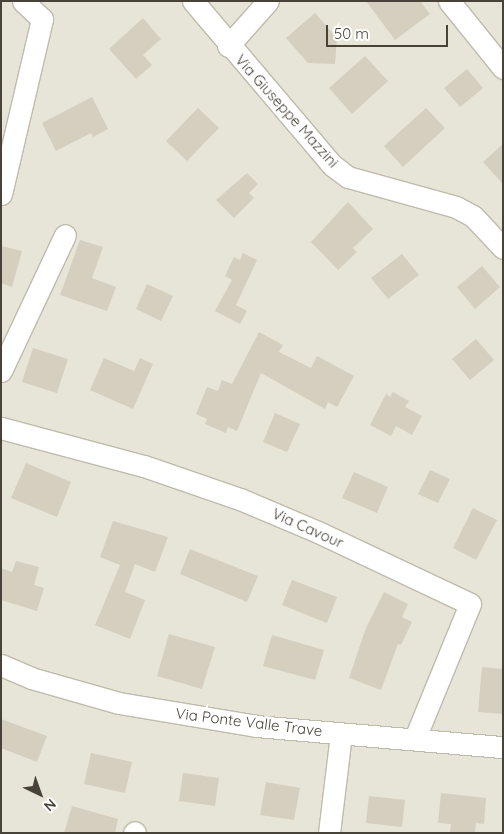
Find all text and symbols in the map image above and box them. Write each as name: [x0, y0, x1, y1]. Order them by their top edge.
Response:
scale bar: [329, 15, 452, 47]
text: 50 m: [334, 24, 369, 43]
street label: Via Giuseppe Mazzini: [232, 51, 342, 171]
street label: Via Cavour: [269, 504, 347, 552]
street label: Via Ponte Valle Trave: [175, 704, 323, 740]
north arrow: [15, 769, 65, 819]
text: N: [40, 795, 60, 815]

